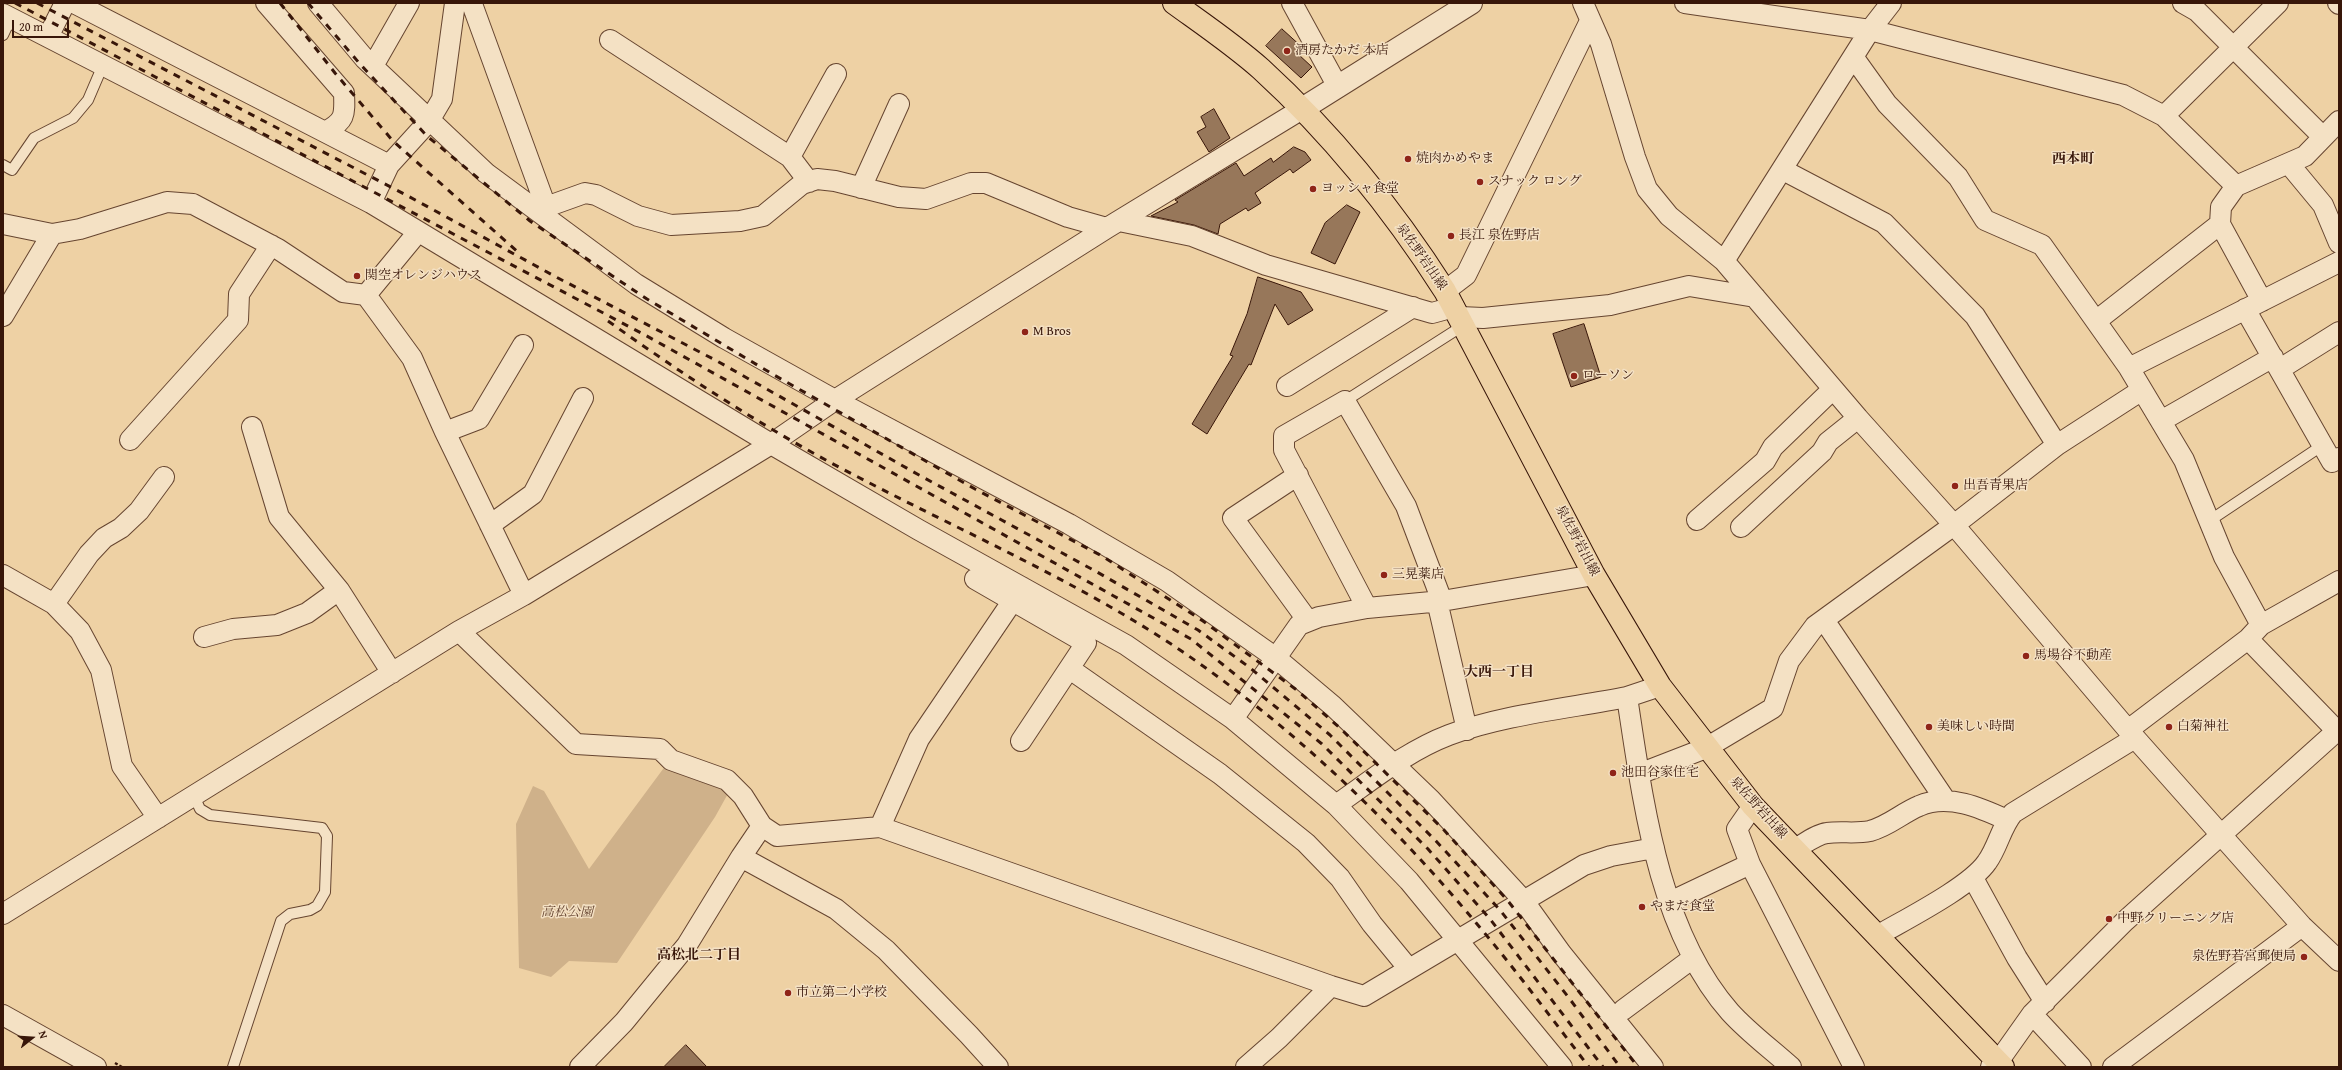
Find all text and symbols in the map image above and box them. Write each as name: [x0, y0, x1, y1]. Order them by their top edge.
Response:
scale bar: [14, 12, 71, 38]
text: 20 m: [19, 18, 43, 35]
place label: 酒房たかだ 本店: [1295, 43, 1389, 59]
marker: 酒房たかだ 本店: [1282, 46, 1292, 56]
place label: 焼肉かめやま: [1416, 151, 1494, 167]
district label: 西本町: [2052, 151, 2094, 167]
marker: 焼肉かめやま: [1403, 154, 1413, 164]
place label: スナック ロング: [1488, 174, 1582, 190]
marker: スナック ロング: [1475, 177, 1485, 187]
place label: ヨッシャ食堂: [1321, 181, 1399, 197]
marker: ヨッシャ食堂: [1308, 184, 1318, 194]
street label: 泉佐野岩出線: [1392, 221, 1450, 293]
place label: 長江 泉佐野店: [1459, 228, 1540, 244]
marker: 長江 泉佐野店: [1446, 231, 1456, 241]
place label: 関空オレンジハウス: [365, 268, 482, 284]
marker: 関空オレンジハウス: [352, 271, 362, 281]
place label: M Bros: [1033, 324, 1071, 340]
marker: M Bros: [1020, 327, 1030, 337]
place label: ローソン: [1582, 368, 1634, 384]
marker: ローソン: [1569, 371, 1579, 381]
place label: 出吾青果店: [1963, 478, 2028, 494]
marker: 出吾青果店: [1950, 481, 1960, 491]
street label: 泉佐野岩出線: [1552, 503, 1602, 579]
place label: 三晃薬店: [1392, 567, 1444, 583]
marker: 三晃薬店: [1379, 570, 1389, 580]
place label: 馬場谷不動産: [2034, 648, 2112, 664]
marker: 馬場谷不動産: [2021, 651, 2031, 661]
district label: 大西一丁目: [1464, 664, 1534, 680]
place label: 美味しい時間: [1937, 719, 2015, 735]
place label: 白菊神社: [2177, 719, 2229, 735]
marker: 美味しい時間: [1924, 722, 1934, 732]
marker: 白菊神社: [2164, 722, 2174, 732]
place label: 池田谷家住宅: [1621, 765, 1699, 781]
marker: 池田谷家住宅: [1608, 768, 1618, 778]
street label: 泉佐野岩出線: [1726, 774, 1790, 842]
place label: やまだ食堂: [1650, 899, 1715, 915]
marker: やまだ食堂: [1637, 902, 1647, 912]
park label: 高松公園: [541, 905, 593, 921]
place label: 中野クリーニング店: [2117, 911, 2234, 927]
marker: 中野クリーニング店: [2104, 914, 2114, 924]
district label: 高松北二丁目: [657, 947, 741, 963]
place label: 泉佐野若宮郵便局: [2192, 949, 2296, 965]
marker: 泉佐野若宮郵便局: [2299, 952, 2309, 962]
place label: 市立第二小学校: [796, 985, 887, 1001]
marker: 市立第二小学校: [783, 988, 793, 998]
north arrow: [12, 1018, 52, 1058]
text: N: [35, 1029, 52, 1040]

